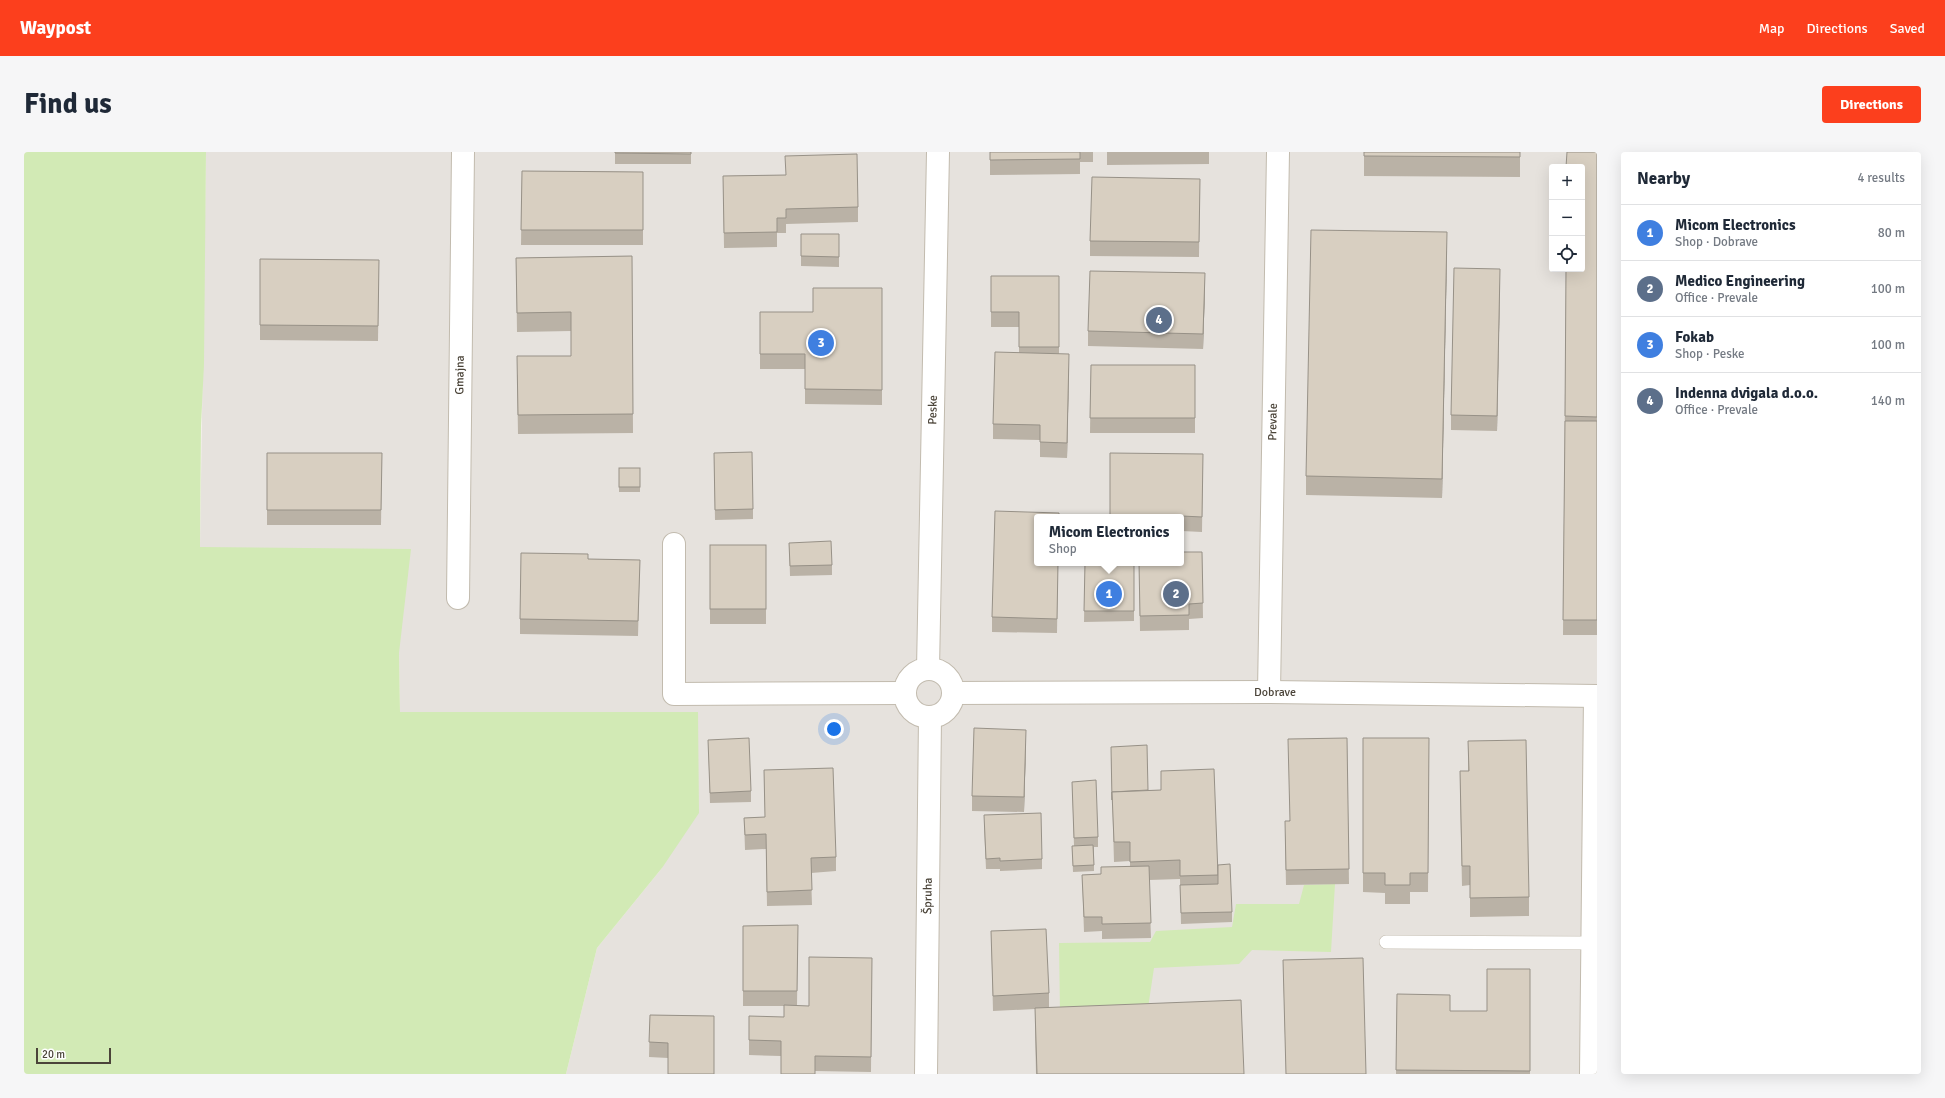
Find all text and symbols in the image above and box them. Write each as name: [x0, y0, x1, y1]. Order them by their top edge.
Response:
text: Waypost: [20, 16, 91, 40]
text: Map: [1759, 20, 1785, 37]
text: Directions: [1807, 20, 1868, 37]
text: Saved: [1890, 20, 1925, 37]
button: Directions: [1822, 86, 1921, 123]
text: Find us: [24, 87, 112, 121]
map controls: [1549, 164, 1585, 272]
button: +: [1549, 164, 1585, 200]
text: Nearby: [1637, 168, 1690, 189]
text: 4 results: [1857, 170, 1905, 186]
button: −: [1549, 200, 1585, 236]
text: Micom Electronics: [1675, 216, 1796, 234]
text: 1: [1646, 225, 1654, 241]
text: 80 m: [1878, 225, 1905, 241]
text: Shop · Dobrave: [1675, 234, 1758, 250]
button: locate: [1549, 236, 1585, 272]
text: Medico Engineering: [1675, 272, 1805, 290]
text: 2: [1646, 281, 1654, 297]
text: 100 m: [1871, 281, 1905, 297]
text: Office · Prevale: [1675, 290, 1758, 306]
pin: 4: [1146, 305, 1172, 335]
pin: 3: [808, 328, 834, 358]
text: Fokab: [1675, 328, 1714, 346]
text: 3: [1646, 337, 1654, 353]
text: 100 m: [1871, 337, 1905, 353]
text: Shop · Peske: [1675, 346, 1745, 362]
street label: Gmajna: [452, 355, 468, 395]
text: Indenna dvigala d.o.o.: [1675, 384, 1818, 402]
text: 4: [1646, 393, 1654, 409]
text: 140 m: [1871, 393, 1905, 409]
street label: Peske: [925, 395, 941, 425]
text: Office · Prevale: [1675, 402, 1758, 418]
street label: Prevale: [1265, 403, 1281, 441]
popup: [1034, 514, 1184, 566]
text: Micom Electronics: [1049, 523, 1169, 541]
text: Shop: [1049, 541, 1077, 557]
pin: 1: [1096, 579, 1122, 609]
pin: 2: [1163, 579, 1189, 609]
street label: Dobrave: [1254, 685, 1296, 700]
your location: [824, 719, 844, 739]
street label: Špruha: [920, 878, 936, 914]
scale bar: [36, 1046, 111, 1065]
text: 20 m: [42, 1048, 65, 1061]

